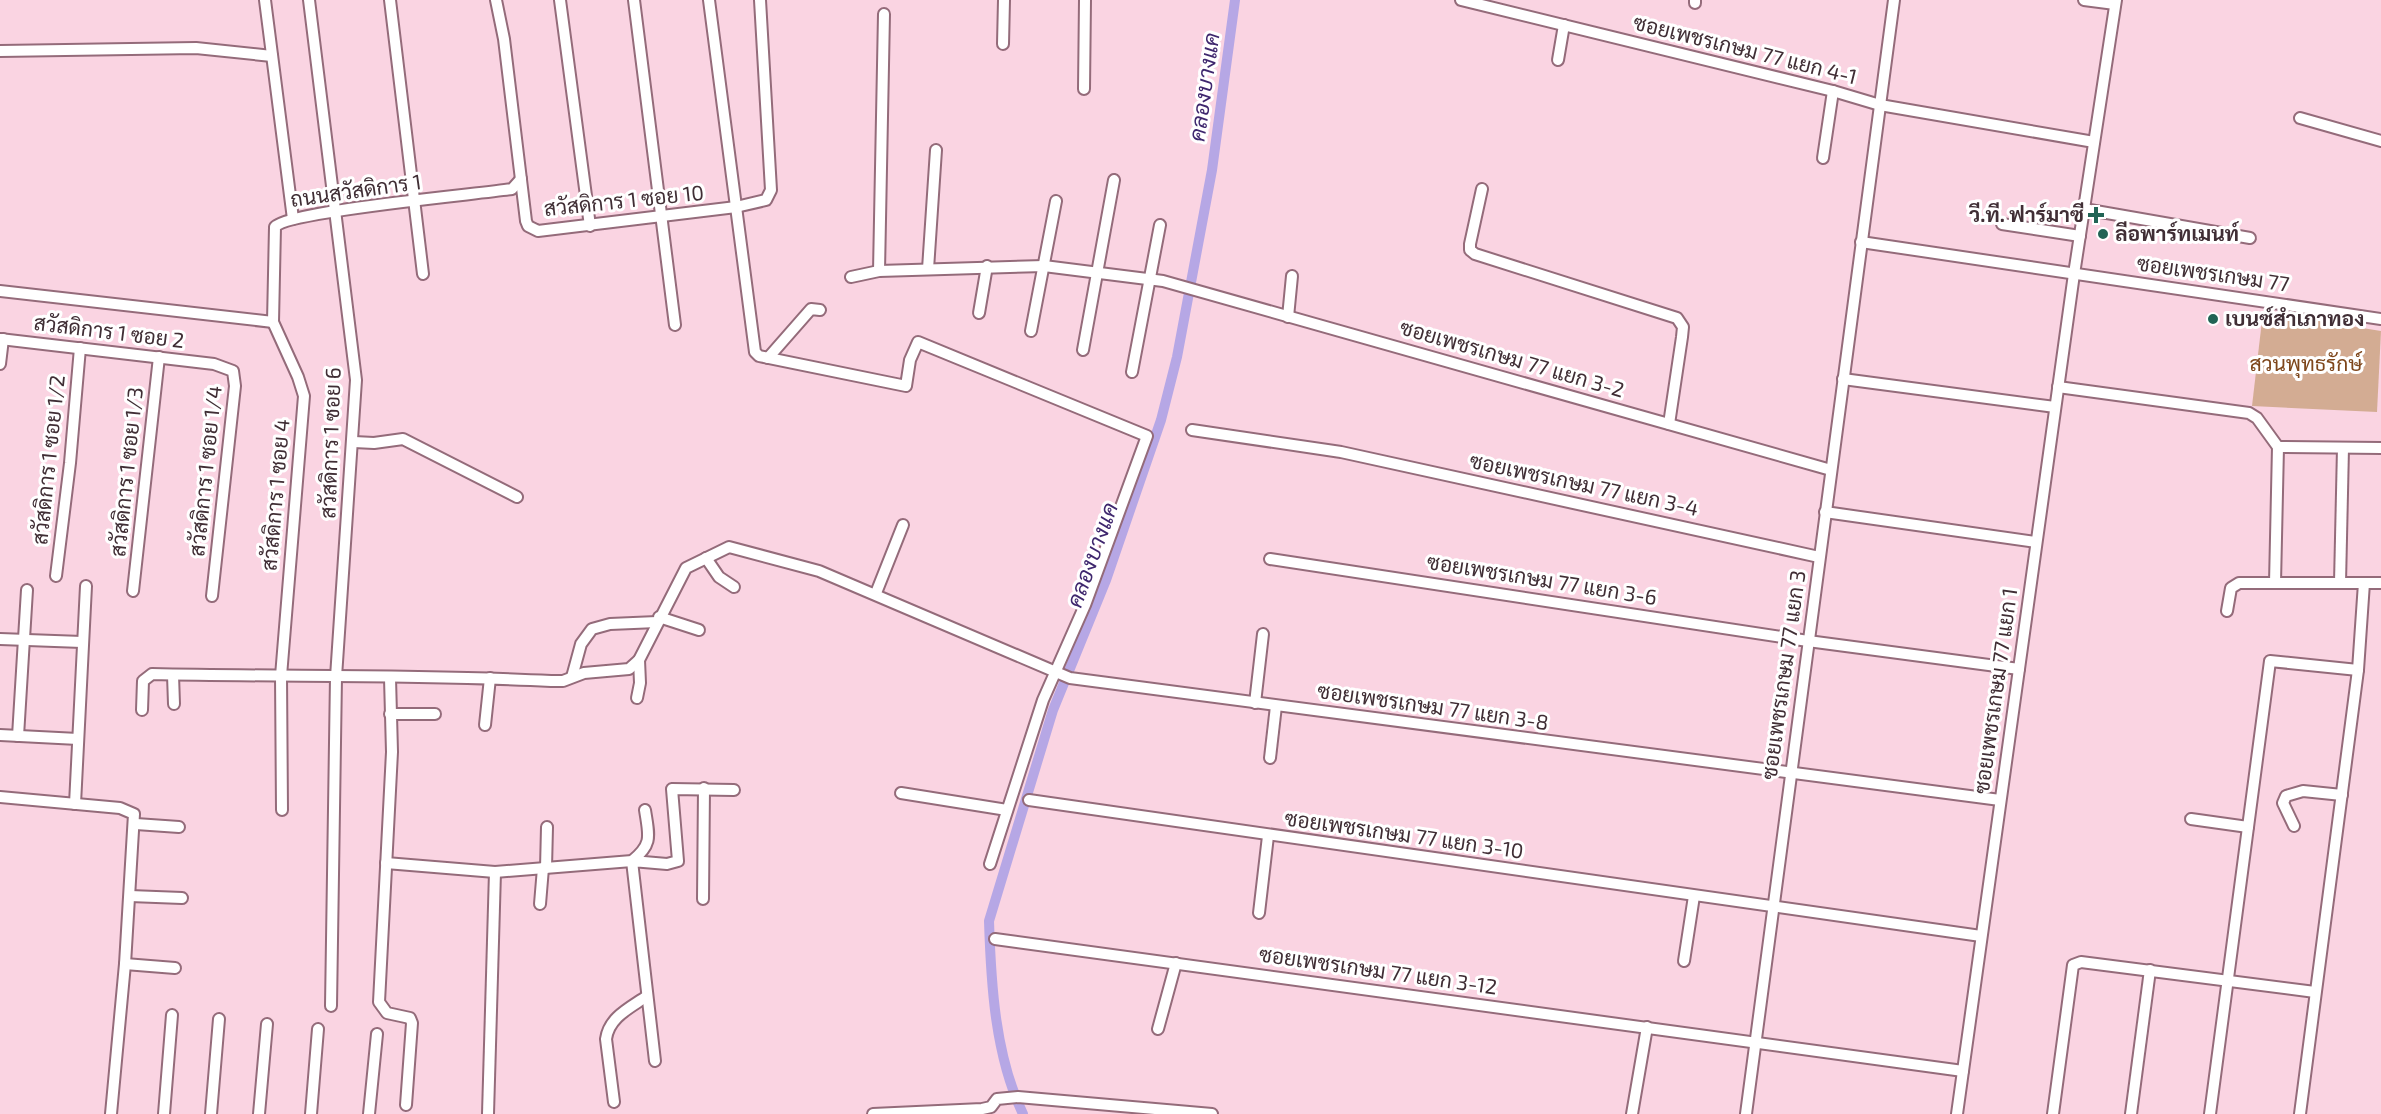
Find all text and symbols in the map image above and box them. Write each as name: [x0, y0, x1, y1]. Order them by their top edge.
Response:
street label: ซอยเพชรเกษม 77 แยก 4-1: [1631, 9, 1860, 88]
water label: คลองบางแค: [1182, 31, 1224, 143]
street label: ถนนสวัสดิการ 1: [289, 168, 423, 211]
street label: สวัสดิการ 1 ซอย 10: [543, 179, 705, 220]
place label: วี.ที. ฟาร์มาซี: [1969, 201, 2084, 226]
marker: วี.ที. ฟาร์มาซี: [2089, 208, 2103, 222]
place label: ลีอพาร์ทเมนท์: [2115, 220, 2240, 245]
marker: ลีอพาร์ทเมนท์: [2096, 227, 2110, 241]
street label: ซอยเพชรเกษม 77: [2135, 249, 2291, 296]
place label: เบนซ์สำเภาทอง: [2225, 305, 2364, 330]
street label: สวัสดิการ 1 ซอย 2: [32, 309, 186, 352]
marker: เบนซ์สำเภาทอง: [2206, 312, 2220, 326]
street label: ซอยเพชรเกษม 77 แยก 3-2: [1397, 314, 1627, 402]
park label: สวนพุทธรักษ์: [2249, 350, 2363, 378]
street label: สวัสดิการ 1 ซอย 6: [314, 367, 345, 519]
street label: สวัสดิการ 1 ซอย 1/2: [26, 374, 69, 546]
street label: สวัสดิการ 1 ซอย 1/4: [183, 384, 226, 558]
street label: สวัสดิการ 1 ซอย 1/3: [104, 386, 147, 558]
street label: สวัสดิการ 1 ซอย 4: [255, 418, 294, 572]
street label: ซอยเพชรเกษม 77 แยก 3-4: [1468, 447, 1701, 520]
water label: คลองบางแค: [1060, 499, 1122, 611]
street label: ซอยเพชรเกษม 77 แยก 3-6: [1425, 548, 1659, 609]
street label: ซอยเพชรเกษม 77 แยก 3: [1755, 569, 1810, 781]
street label: ซอยเพชรเกษม 77 แยก 1: [1968, 586, 2021, 795]
street label: ซอยเพชรเกษม 77 แยก 3-8: [1316, 677, 1550, 734]
street label: ซอยเพชรเกษม 77 แยก 3-10: [1283, 804, 1525, 863]
street label: ซอยเพชรเกษม 77 แยก 3-12: [1258, 940, 1499, 999]

